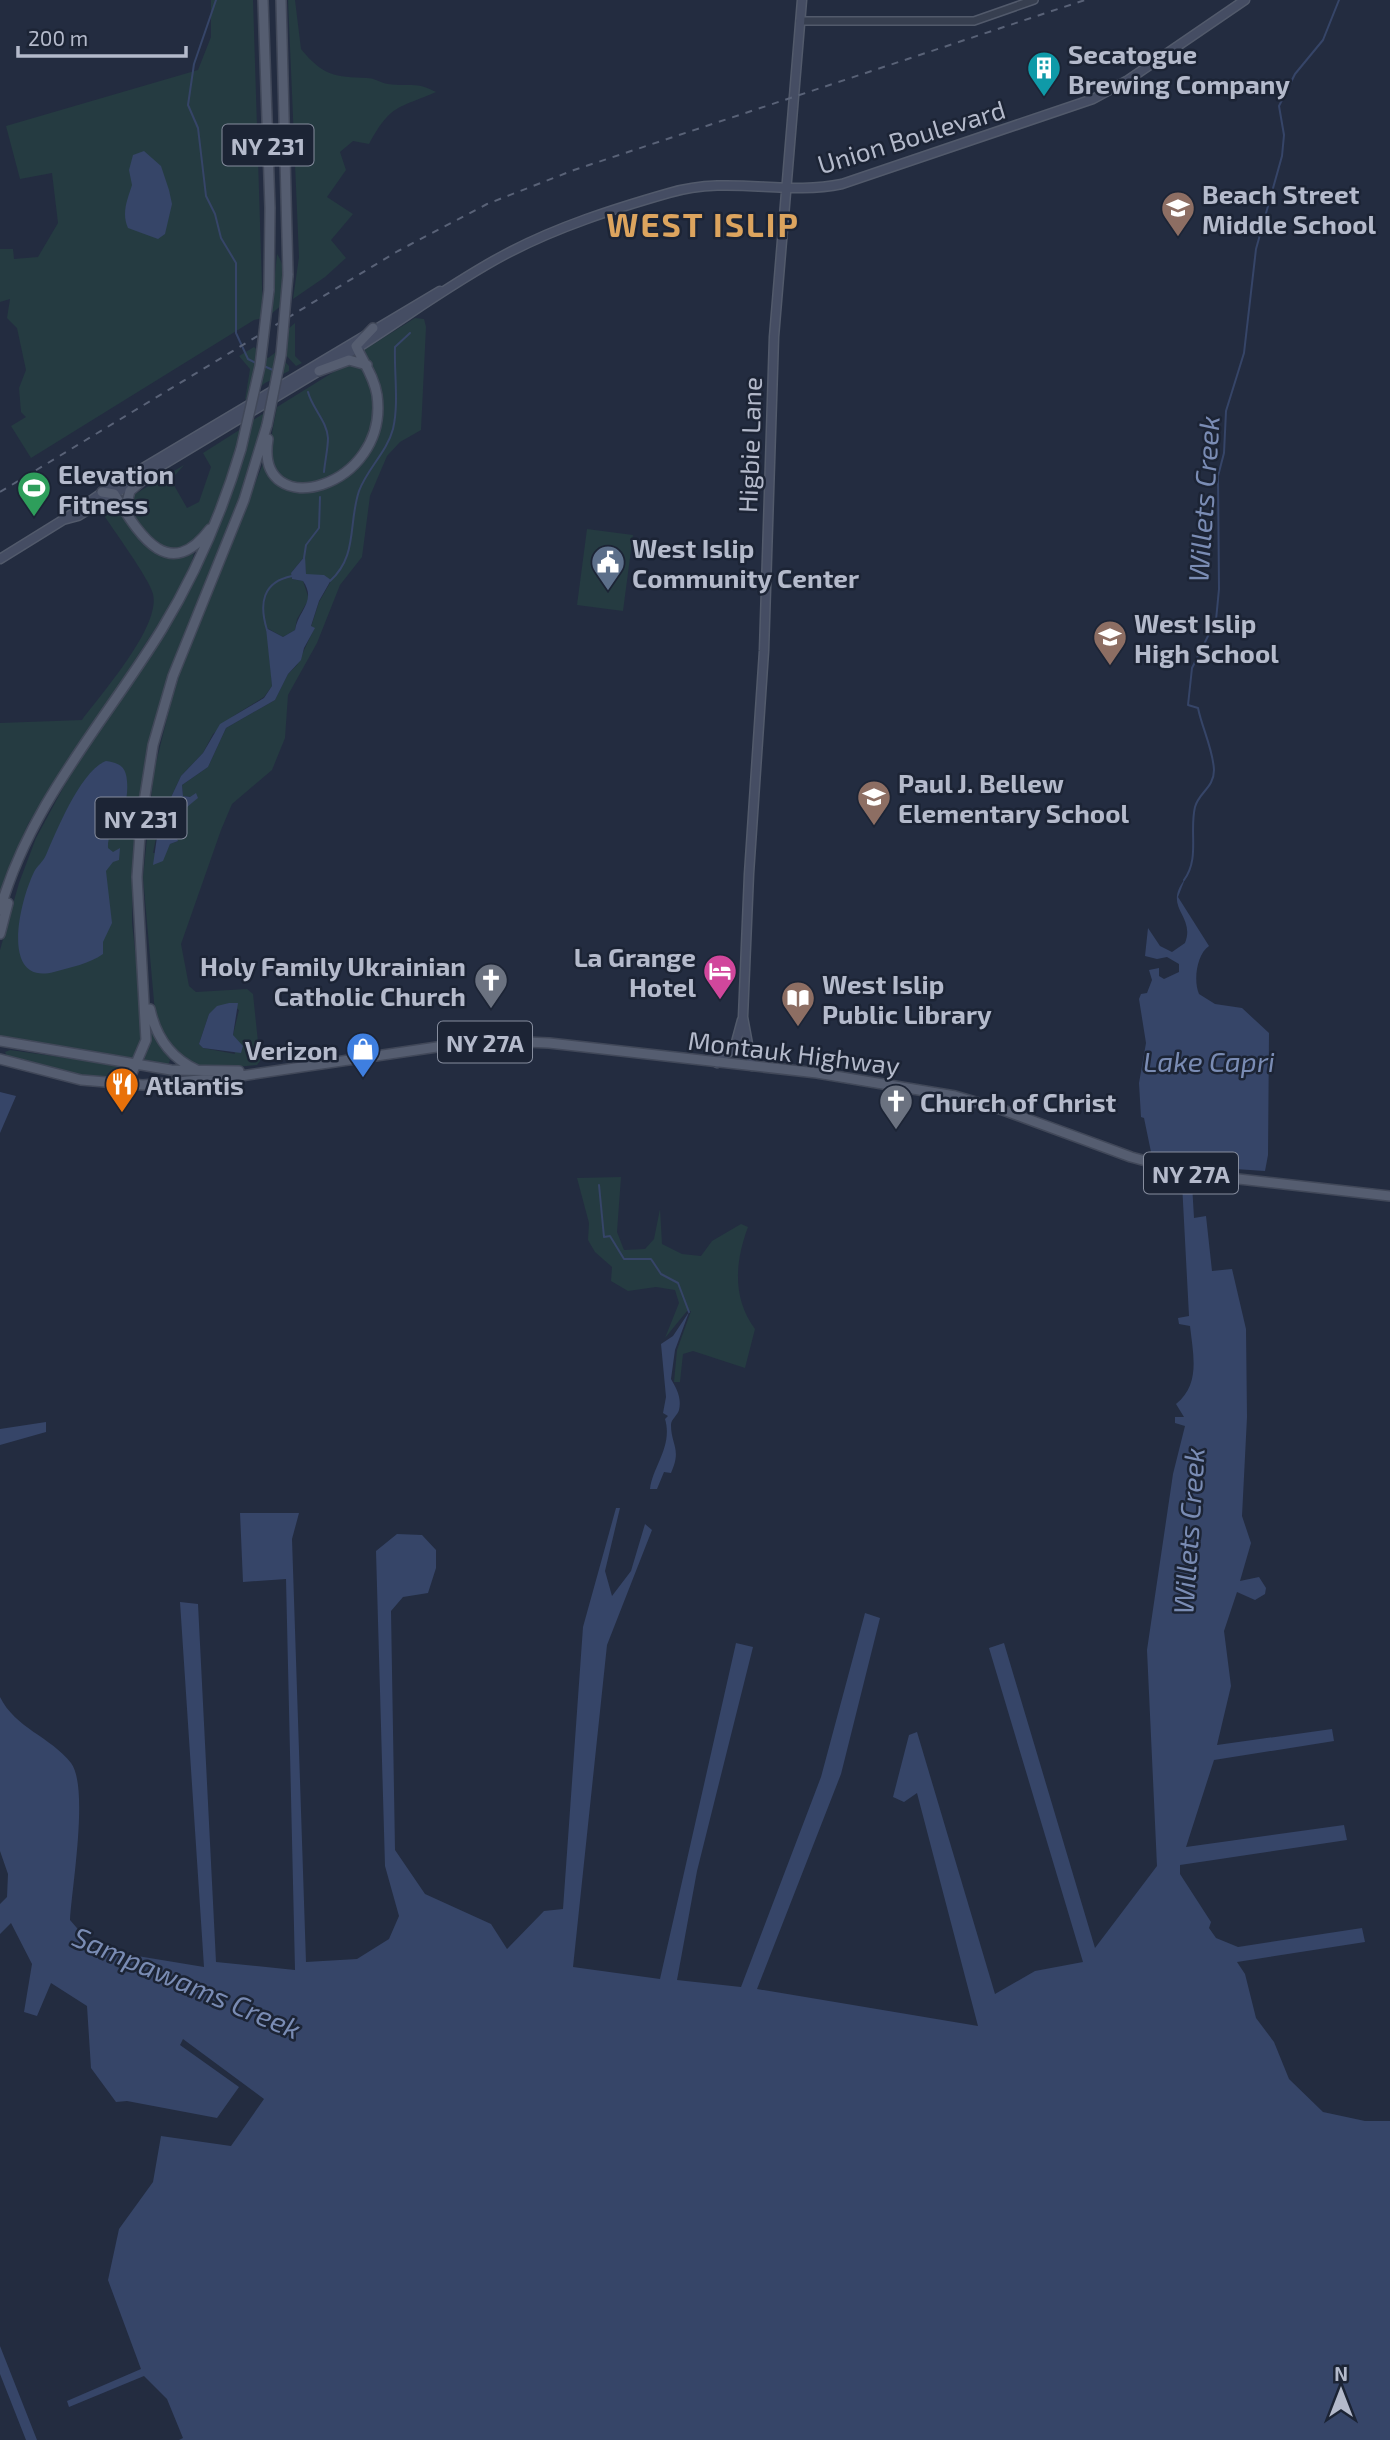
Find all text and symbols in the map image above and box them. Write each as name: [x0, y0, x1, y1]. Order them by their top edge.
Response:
scale bar: [18, 14, 186, 58]
text: 200 m: [28, 25, 88, 50]
place label: Secatogue Brewing Company: [1068, 38, 1290, 100]
building icon: Secatogue Brewing Company: [1025, 49, 1063, 98]
street label: Union Boulevard: [813, 93, 1009, 179]
road number: NY 231: [222, 125, 314, 166]
place label: Beach Street Middle School: [1202, 178, 1377, 239]
school or university icon: Beach Street Middle School: [1159, 189, 1197, 238]
district label: WEST ISLIP: [606, 204, 800, 244]
street label: Higbie Lane: [731, 376, 767, 514]
water label: Willets Creek: [1180, 414, 1226, 584]
place label: Elevation Fitness: [58, 458, 174, 519]
sports icon: Elevation Fitness: [15, 469, 53, 518]
place label: West Islip Community Center: [632, 532, 859, 594]
public building icon: West Islip Community Center: [589, 543, 627, 592]
place label: West Islip High School: [1134, 607, 1279, 668]
school or university icon: West Islip High School: [1091, 618, 1129, 667]
place label: Paul J. Bellew Elementary School: [898, 767, 1130, 829]
school or university icon: Paul J. Bellew Elementary School: [855, 778, 893, 827]
road number: NY 231: [96, 798, 186, 838]
place label: La Grange Hotel: [574, 941, 696, 1002]
place label: Holy Family Ukrainian Catholic Church: [200, 950, 466, 1011]
hotel icon: La Grange Hotel: [701, 952, 739, 1001]
church icon: Holy Family Ukrainian Catholic Church: [472, 961, 510, 1010]
place label: West Islip Public Library: [822, 968, 992, 1030]
library icon: West Islip Public Library: [779, 979, 817, 1028]
road number: NY 27A: [438, 1022, 532, 1062]
street label: Montauk Highway: [686, 1024, 902, 1080]
shop icon: Verizon: [344, 1030, 382, 1079]
place label: Verizon: [245, 1034, 338, 1065]
water label: Lake Capri: [1143, 1044, 1275, 1078]
restaurant icon: Atlantis: [103, 1065, 141, 1114]
place label: Atlantis: [146, 1069, 244, 1100]
church icon: Church of Christ: [877, 1082, 915, 1131]
place label: Church of Christ: [920, 1086, 1117, 1117]
road number: NY 27A: [1144, 1153, 1238, 1194]
water label: Willets Creek: [1165, 1446, 1211, 1616]
water label: Sampawams Creek: [68, 1919, 306, 2045]
north arrow: [1306, 2356, 1376, 2426]
text: N: [1334, 2362, 1348, 2385]

